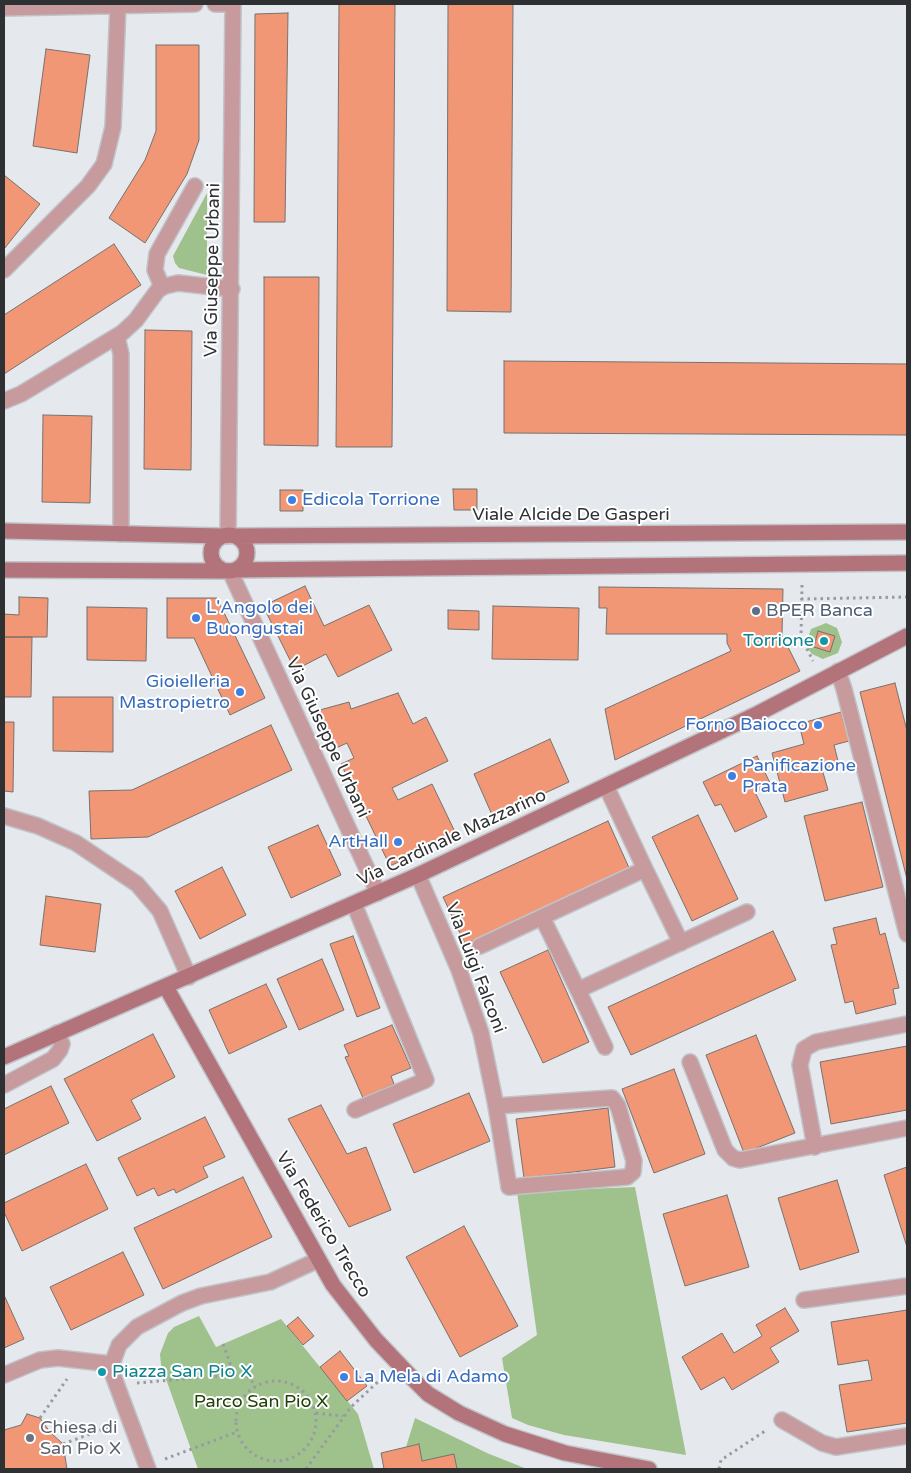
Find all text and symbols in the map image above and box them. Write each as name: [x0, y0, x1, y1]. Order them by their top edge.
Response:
street label: Via Giuseppe Urbani: [201, 183, 225, 357]
place label: Edicola Torrione: [302, 489, 440, 511]
marker: Edicola Torrione: [286, 494, 298, 506]
street label: Viale Alcide De Gasperi: [472, 504, 670, 526]
place label: L'Angolo dei Buongustai: [206, 597, 313, 640]
place label: BPER Banca: [766, 600, 873, 622]
marker: BPER Banca: [750, 605, 762, 617]
marker: L'Angolo dei Buongustai: [190, 612, 202, 624]
place label: Torrione: [743, 630, 814, 652]
marker: Torrione: [818, 635, 830, 647]
street label: Via Giuseppe Urbani: [280, 654, 374, 822]
place label: Gioielleria Mastropietro: [119, 671, 230, 714]
marker: Gioielleria Mastropietro: [234, 686, 246, 698]
place label: Forno Baiocco: [685, 714, 808, 736]
marker: Forno Baiocco: [812, 719, 824, 731]
place label: Panificazione Prata: [742, 755, 856, 798]
marker: Panificazione Prata: [726, 770, 738, 782]
street label: Via Cardinale Mazzarino: [354, 785, 550, 891]
place label: ArtHall: [328, 831, 388, 853]
marker: ArtHall: [392, 836, 404, 848]
street label: Via Luigi Falconi: [440, 900, 510, 1036]
street label: Via Federico Trecco: [271, 1148, 375, 1302]
place label: Piazza San Pio X: [112, 1361, 252, 1383]
marker: Piazza San Pio X: [96, 1366, 108, 1378]
place label: La Mela di Adamo: [354, 1366, 508, 1388]
marker: La Mela di Adamo: [338, 1371, 350, 1383]
park label: Parco San Pio X: [194, 1391, 328, 1413]
place label: Chiesa di San Pio X: [40, 1417, 121, 1460]
marker: Chiesa di San Pio X: [24, 1432, 36, 1444]

